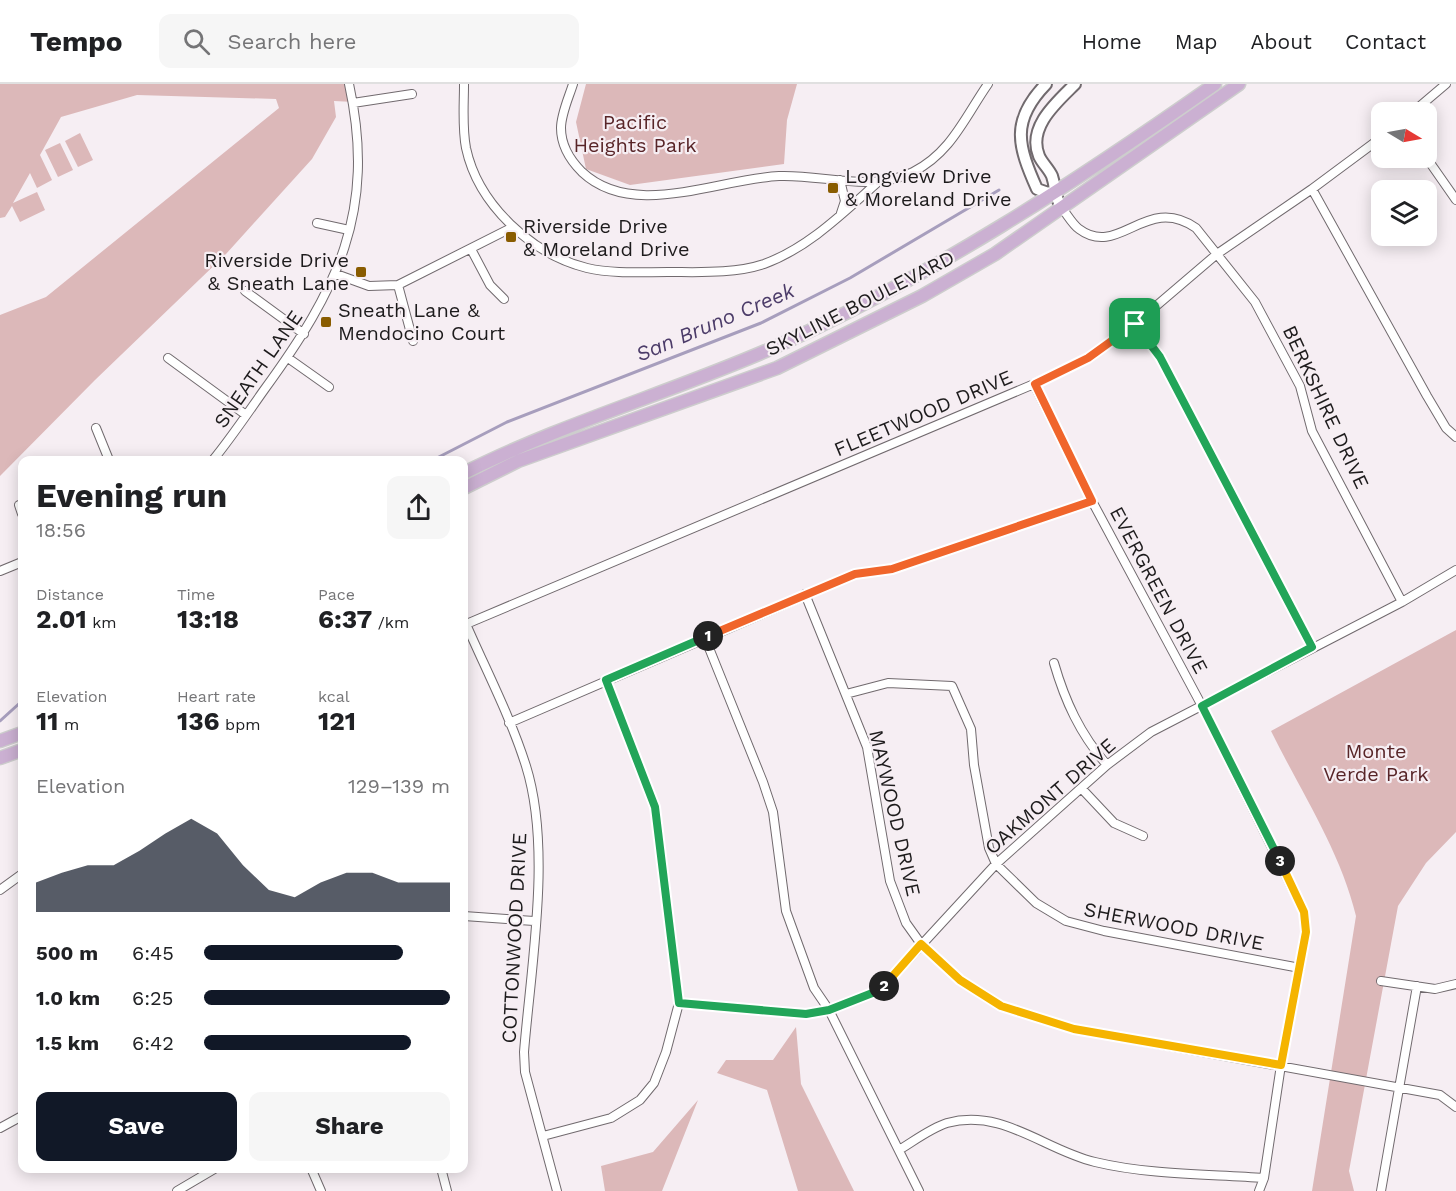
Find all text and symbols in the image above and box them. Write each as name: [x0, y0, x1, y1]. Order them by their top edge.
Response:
search box: [159, 14, 579, 68]
text: Tempo: [30, 25, 123, 58]
icon: search: [180, 25, 213, 58]
text: Search here: [228, 29, 357, 54]
text: Home: [1082, 29, 1142, 54]
text: Map: [1175, 29, 1218, 54]
text: About: [1251, 29, 1312, 54]
text: Contact: [1345, 29, 1426, 54]
north arrow: [1371, 102, 1437, 168]
map controls: [1371, 102, 1437, 246]
park label: Pacific Heights Park: [573, 110, 697, 157]
place label: Longview Drive & Moreland Drive: [845, 164, 1012, 211]
button: layers: [1371, 180, 1437, 246]
marker: Longview Drive & Moreland Drive: [826, 181, 840, 195]
place label: Riverside Drive & Moreland Drive: [523, 214, 690, 261]
marker: Riverside Drive & Moreland Drive: [504, 230, 518, 244]
street label: SKYLINE BOULEVARD: [762, 245, 958, 361]
place label: Riverside Drive & Sneath Lane: [204, 248, 349, 295]
marker: Riverside Drive & Sneath Lane: [354, 265, 368, 279]
water label: San Bruno Creek: [632, 277, 798, 367]
place label: Sneath Lane & Mendocino Court: [338, 298, 506, 345]
pin: [1109, 298, 1160, 349]
street label: SNEATH LANE: [209, 306, 307, 432]
icon: arrive: [1118, 307, 1151, 340]
marker: Sneath Lane & Mendocino Court: [319, 315, 333, 329]
street label: BERKSHIRE DRIVE: [1278, 322, 1374, 492]
street label: FLEETWOOD DRIVE: [830, 365, 1016, 461]
text: Evening run: [36, 476, 227, 515]
button: share: [387, 476, 450, 539]
street label: EVERGREEN DRIVE: [1105, 502, 1213, 678]
text: 18:56: [36, 518, 86, 542]
text: Distance: [36, 585, 104, 604]
text: Time: [177, 585, 215, 604]
text: Pace: [318, 585, 355, 604]
text: 2.01: [36, 604, 87, 634]
text: 13:18: [177, 604, 239, 634]
text: 6:37: [318, 604, 372, 634]
text: km: [87, 613, 117, 632]
text: /km: [372, 613, 409, 632]
pin: 1: [693, 621, 723, 651]
text: 1: [705, 626, 711, 645]
text: Elevation: [36, 687, 107, 706]
text: Heart rate: [177, 687, 256, 706]
text: kcal: [318, 687, 350, 706]
text: 11: [36, 706, 58, 736]
text: 136: [177, 706, 220, 736]
text: 121: [318, 706, 356, 736]
text: m: [58, 715, 79, 734]
text: bpm: [220, 715, 260, 734]
street label: MAYWOOD DRIVE: [864, 727, 926, 899]
street label: OAKMONT DRIVE: [980, 733, 1120, 859]
park label: Monte Verde Park: [1323, 739, 1429, 786]
text: Elevation: [36, 774, 125, 798]
text: 129–139 m: [348, 774, 450, 798]
street label: COTTONWOOD DRIVE: [496, 832, 532, 1044]
pin: 3: [1265, 846, 1295, 876]
text: 3: [1275, 851, 1285, 870]
street label: SHERWOOD DRIVE: [1082, 897, 1266, 955]
text: 500 m: [36, 941, 98, 965]
text: 6:45: [132, 941, 174, 965]
pin: 2: [869, 971, 899, 1001]
text: 2: [879, 976, 889, 995]
text: 1.0 km: [36, 986, 100, 1010]
text: 6:25: [132, 986, 173, 1010]
text: 1.5 km: [36, 1031, 99, 1055]
text: 6:42: [132, 1031, 174, 1055]
button: Save: [36, 1092, 237, 1161]
button: Share: [249, 1092, 450, 1161]

